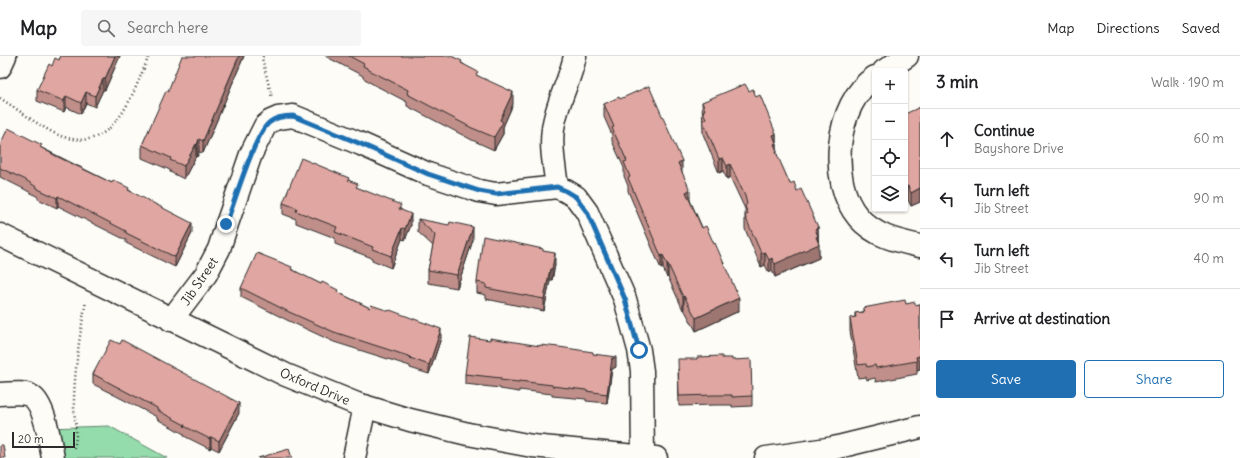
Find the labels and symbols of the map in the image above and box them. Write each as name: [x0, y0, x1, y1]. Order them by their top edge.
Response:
route end: [217, 215, 235, 233]
street label: Jib Street: [177, 253, 222, 309]
route start: [630, 341, 648, 359]
street label: Oxford Drive: [277, 364, 352, 409]
scale bar: [12, 430, 75, 449]

